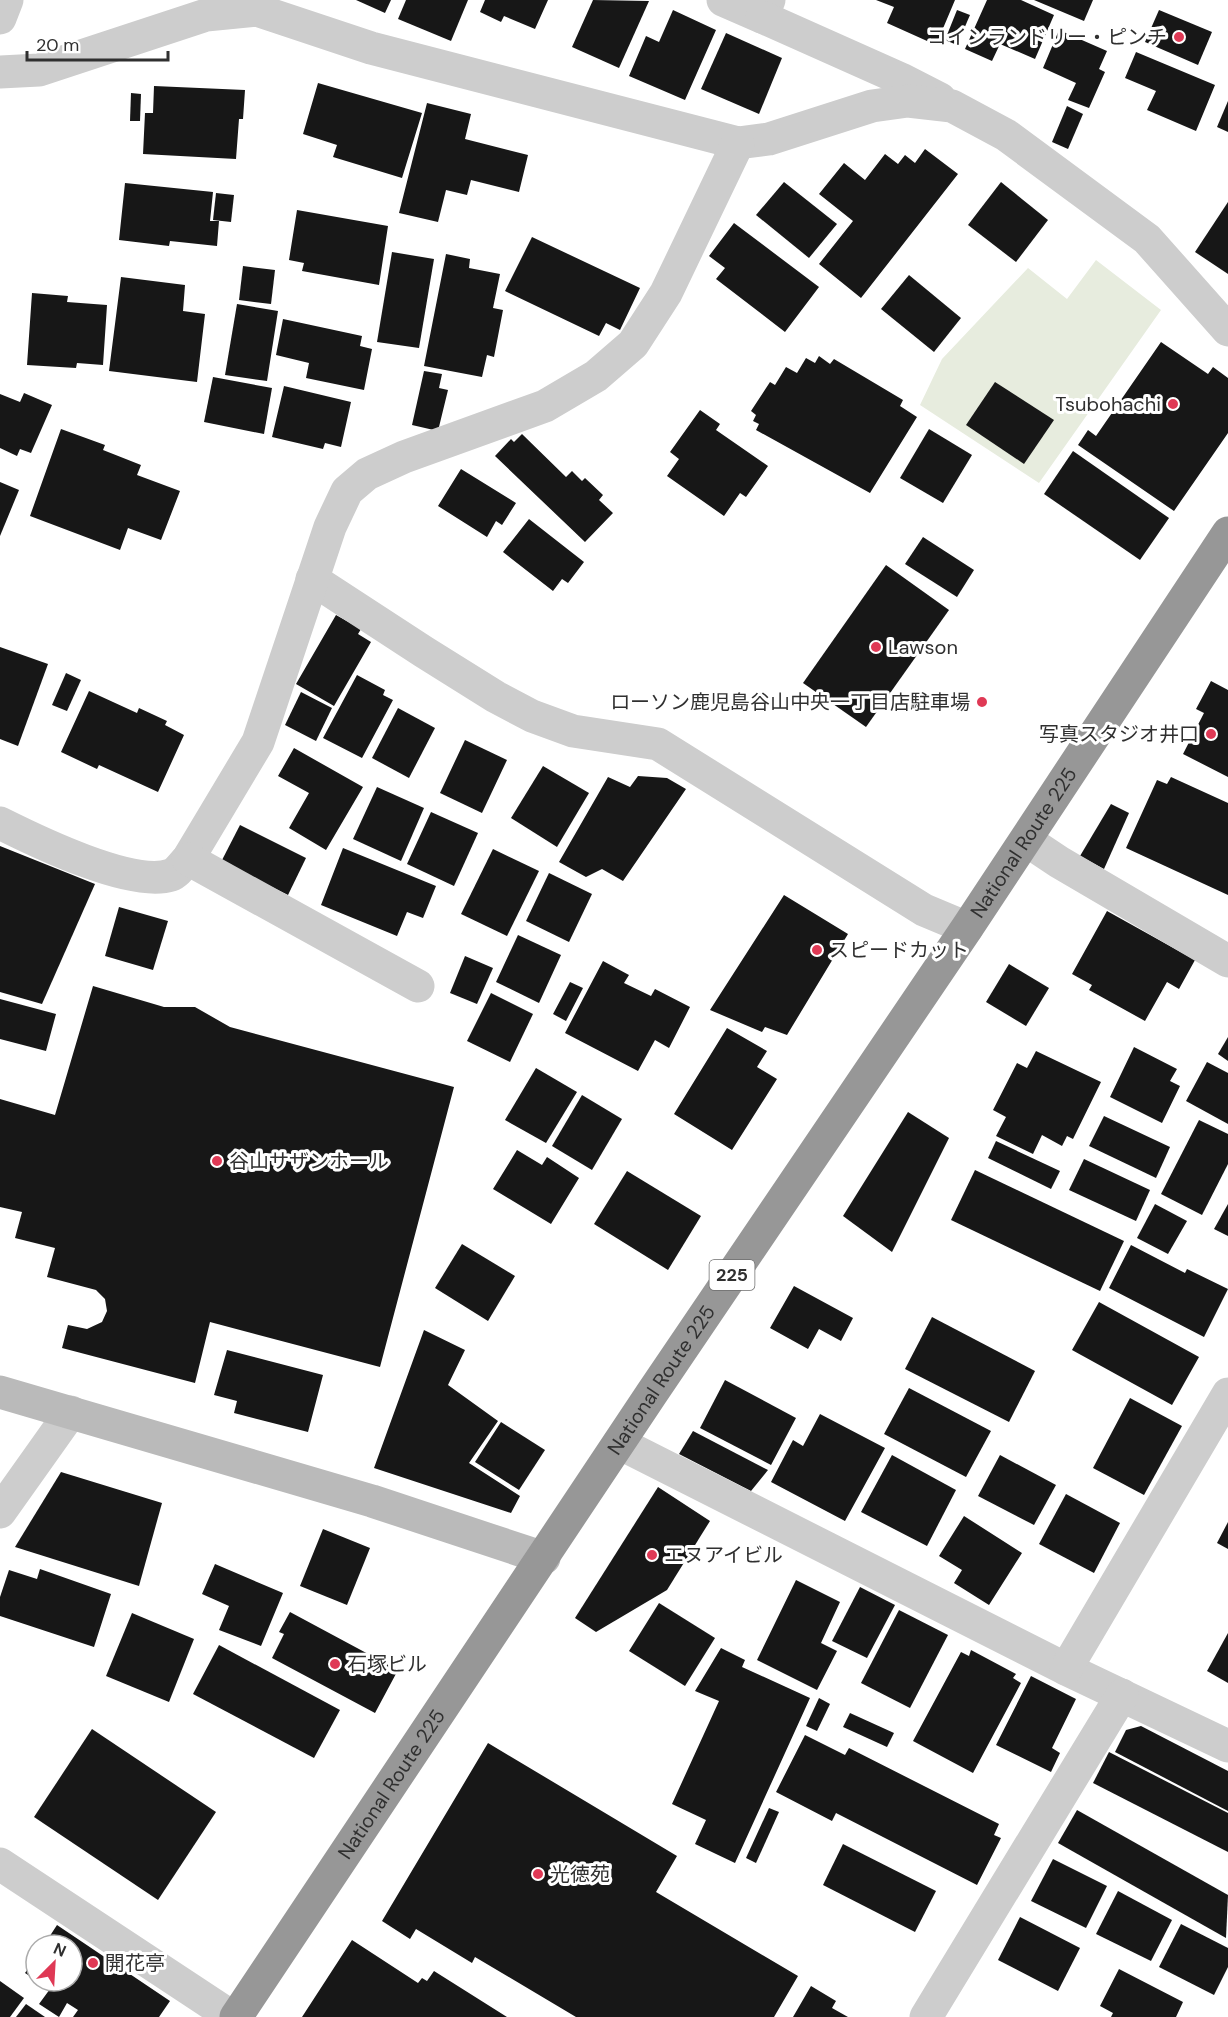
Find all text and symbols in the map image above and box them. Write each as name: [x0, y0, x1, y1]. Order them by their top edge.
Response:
scale bar: [27, 24, 168, 62]
place label: コインランドリー・ピンチ: [927, 24, 1167, 50]
marker: コインランドリー・ピンチ: [1172, 30, 1186, 44]
text: 20 m: [36, 33, 79, 57]
place label: Tsubohachi: [1055, 391, 1161, 417]
marker: Tsubohachi: [1166, 397, 1180, 411]
place label: Lawson: [888, 634, 958, 660]
marker: Lawson: [869, 640, 883, 654]
place label: ローソン鹿児島谷山中央一丁目店駐車場: [610, 689, 970, 715]
marker: ローソン鹿児島谷山中央一丁目店駐車場: [975, 695, 989, 709]
place label: 写真スタジオ井口: [1039, 721, 1199, 747]
marker: 写真スタジオ井口: [1204, 727, 1218, 741]
street label: National Route 225: [964, 762, 1083, 923]
place label: スピードカット: [829, 937, 969, 963]
marker: スピードカット: [810, 943, 824, 957]
place label: 谷山サザンホール: [229, 1148, 389, 1174]
marker: 谷山サザンホール: [210, 1154, 224, 1168]
road number: 225: [710, 1260, 754, 1290]
street label: National Route 225: [601, 1300, 721, 1460]
place label: エヌアイビル: [664, 1542, 783, 1568]
marker: エヌアイビル: [645, 1548, 659, 1562]
place label: 石塚ビル: [347, 1651, 427, 1677]
marker: 石塚ビル: [328, 1657, 342, 1671]
street label: National Route 225: [332, 1704, 451, 1864]
place label: 光徳苑: [550, 1861, 610, 1887]
marker: 光徳苑: [531, 1867, 545, 1881]
north arrow: [24, 1933, 84, 1993]
text: N: [50, 1938, 69, 1962]
place label: 開花亭: [105, 1950, 165, 1976]
marker: 開花亭: [86, 1956, 100, 1970]

